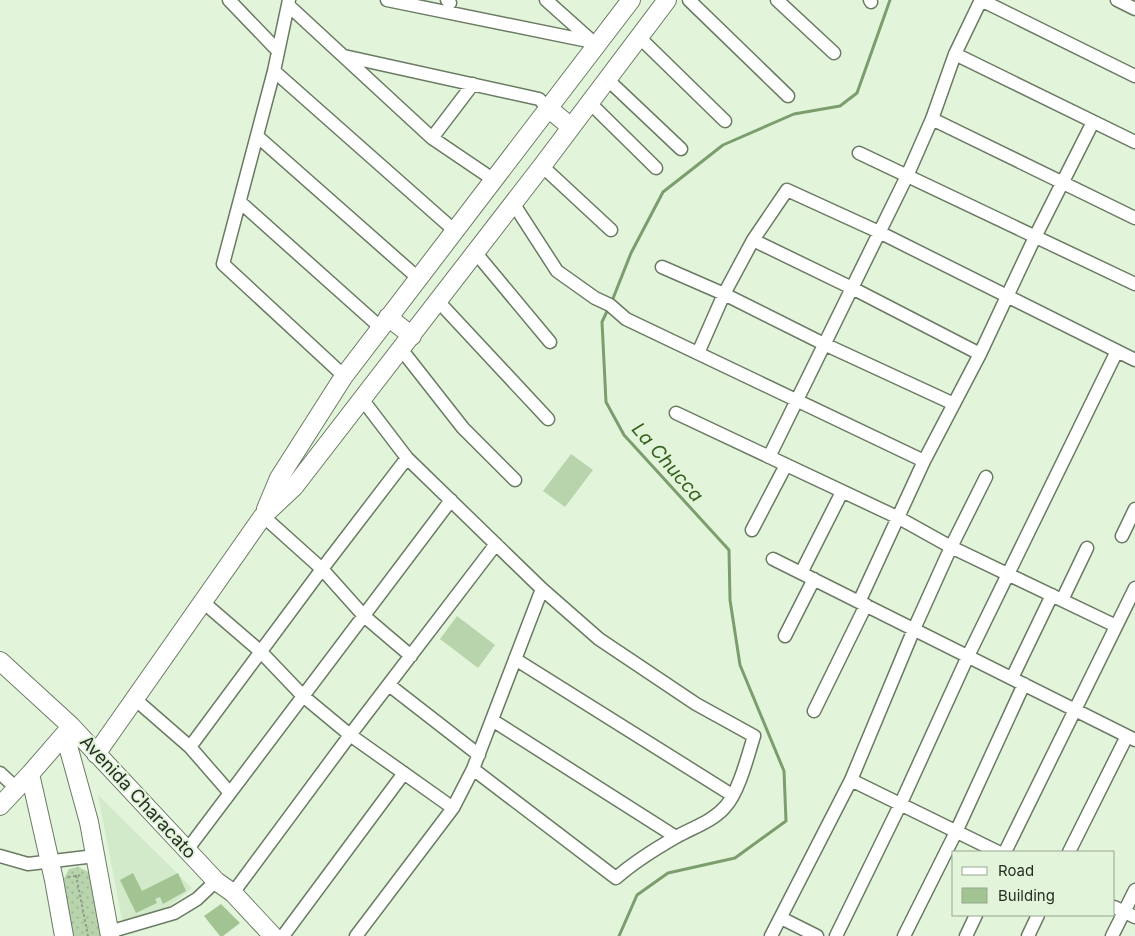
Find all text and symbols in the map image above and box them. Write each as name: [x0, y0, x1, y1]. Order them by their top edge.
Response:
water label: La Chucca: [627, 418, 708, 507]
street label: Avenida Characato: [76, 731, 201, 863]
legend: [952, 851, 1115, 916]
text: Road: [998, 861, 1034, 880]
text: Building: [998, 886, 1055, 905]

